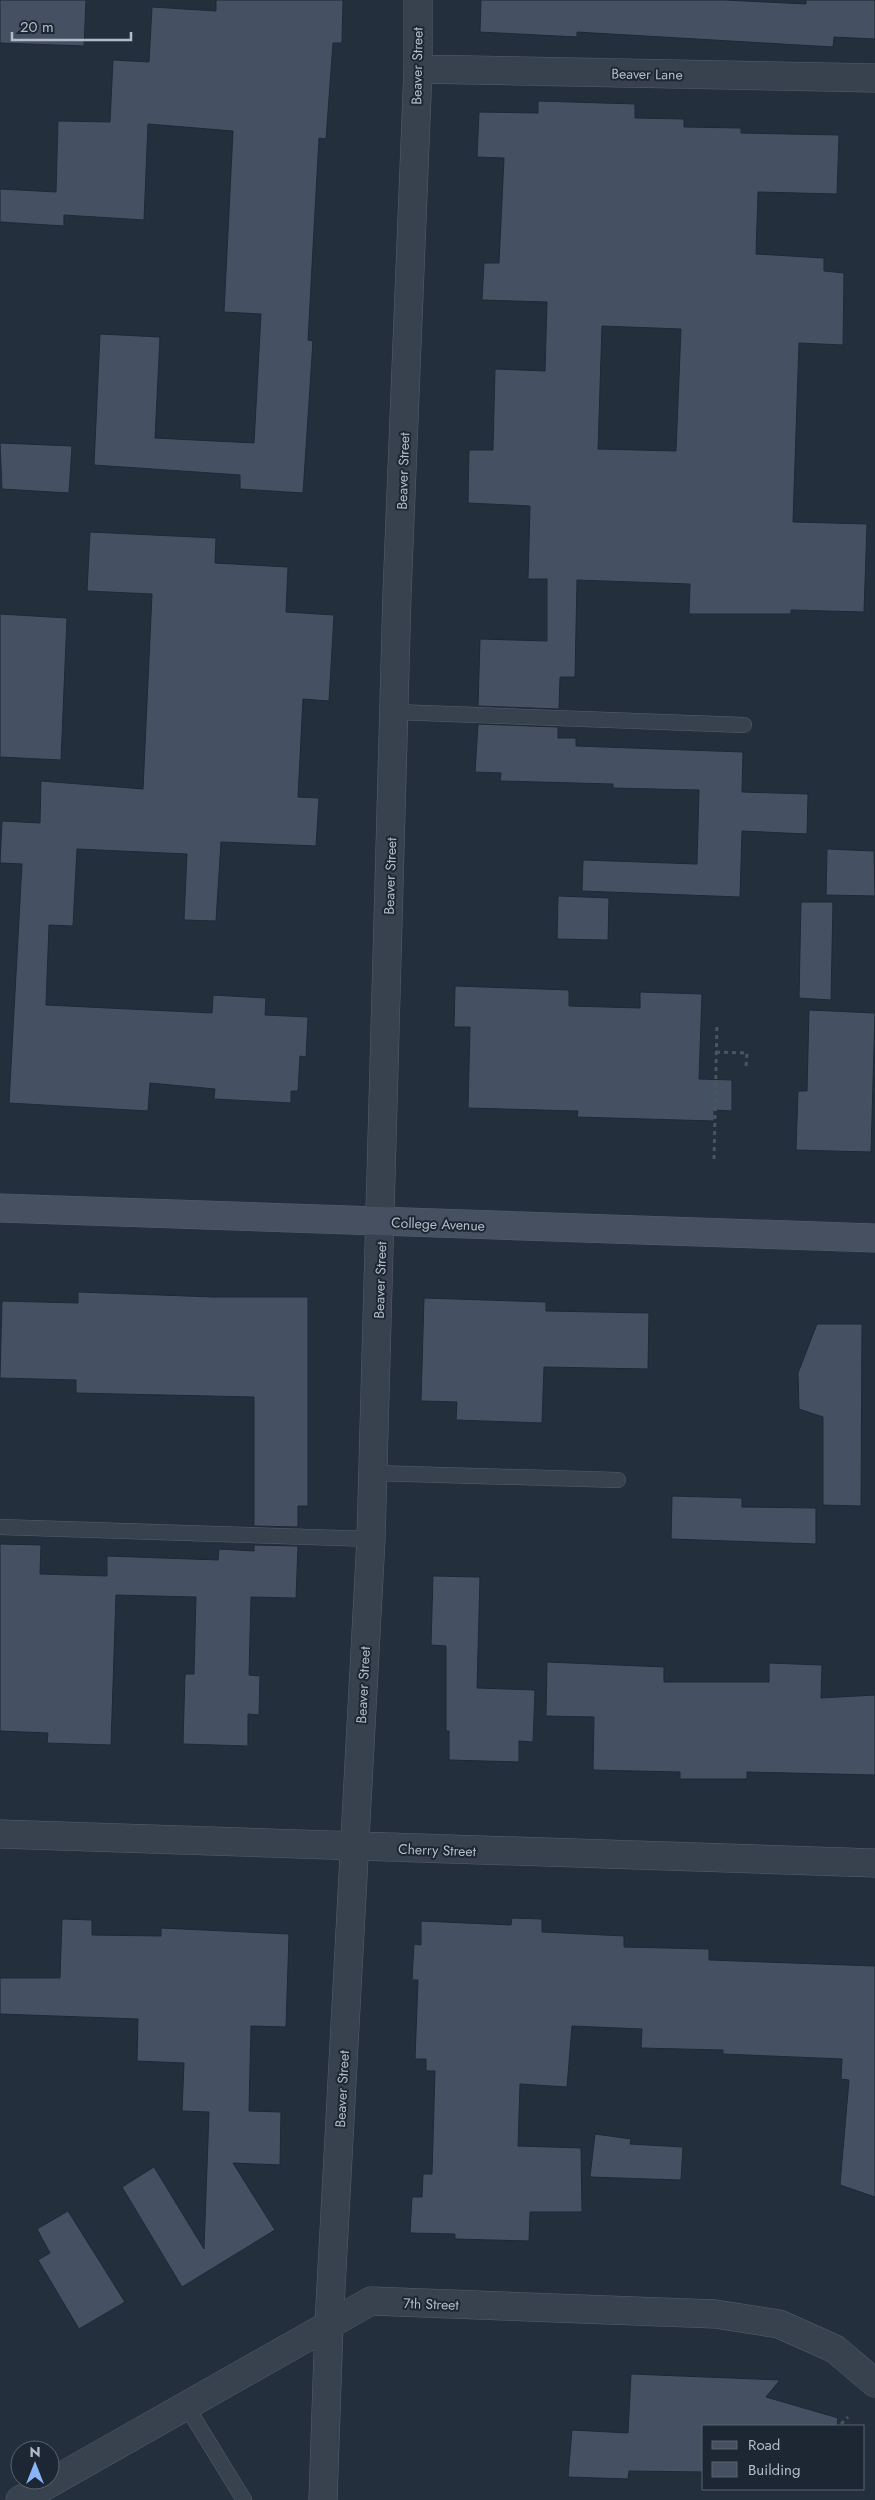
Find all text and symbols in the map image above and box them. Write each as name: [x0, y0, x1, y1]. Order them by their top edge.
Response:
scale bar: [12, 10, 131, 42]
text: 20 m: [20, 16, 54, 38]
street label: Beaver Street: [406, 27, 428, 105]
street label: Beaver Lane: [611, 63, 683, 85]
street label: Beaver Street: [392, 431, 414, 510]
street label: Beaver Street: [379, 836, 401, 915]
street label: College Avenue: [391, 1212, 485, 1236]
street label: Beaver Street: [369, 1240, 391, 1319]
street label: Beaver Street: [351, 1645, 375, 1724]
street label: Cherry Street: [398, 1839, 477, 1861]
street label: Beaver Street: [330, 2049, 354, 2128]
street label: 7th Street: [403, 2293, 460, 2315]
legend: [702, 2425, 865, 2490]
text: Road: [748, 2434, 780, 2456]
north arrow: [10, 2440, 60, 2490]
text: N: [29, 2442, 41, 2462]
text: Building: [748, 2459, 800, 2481]

